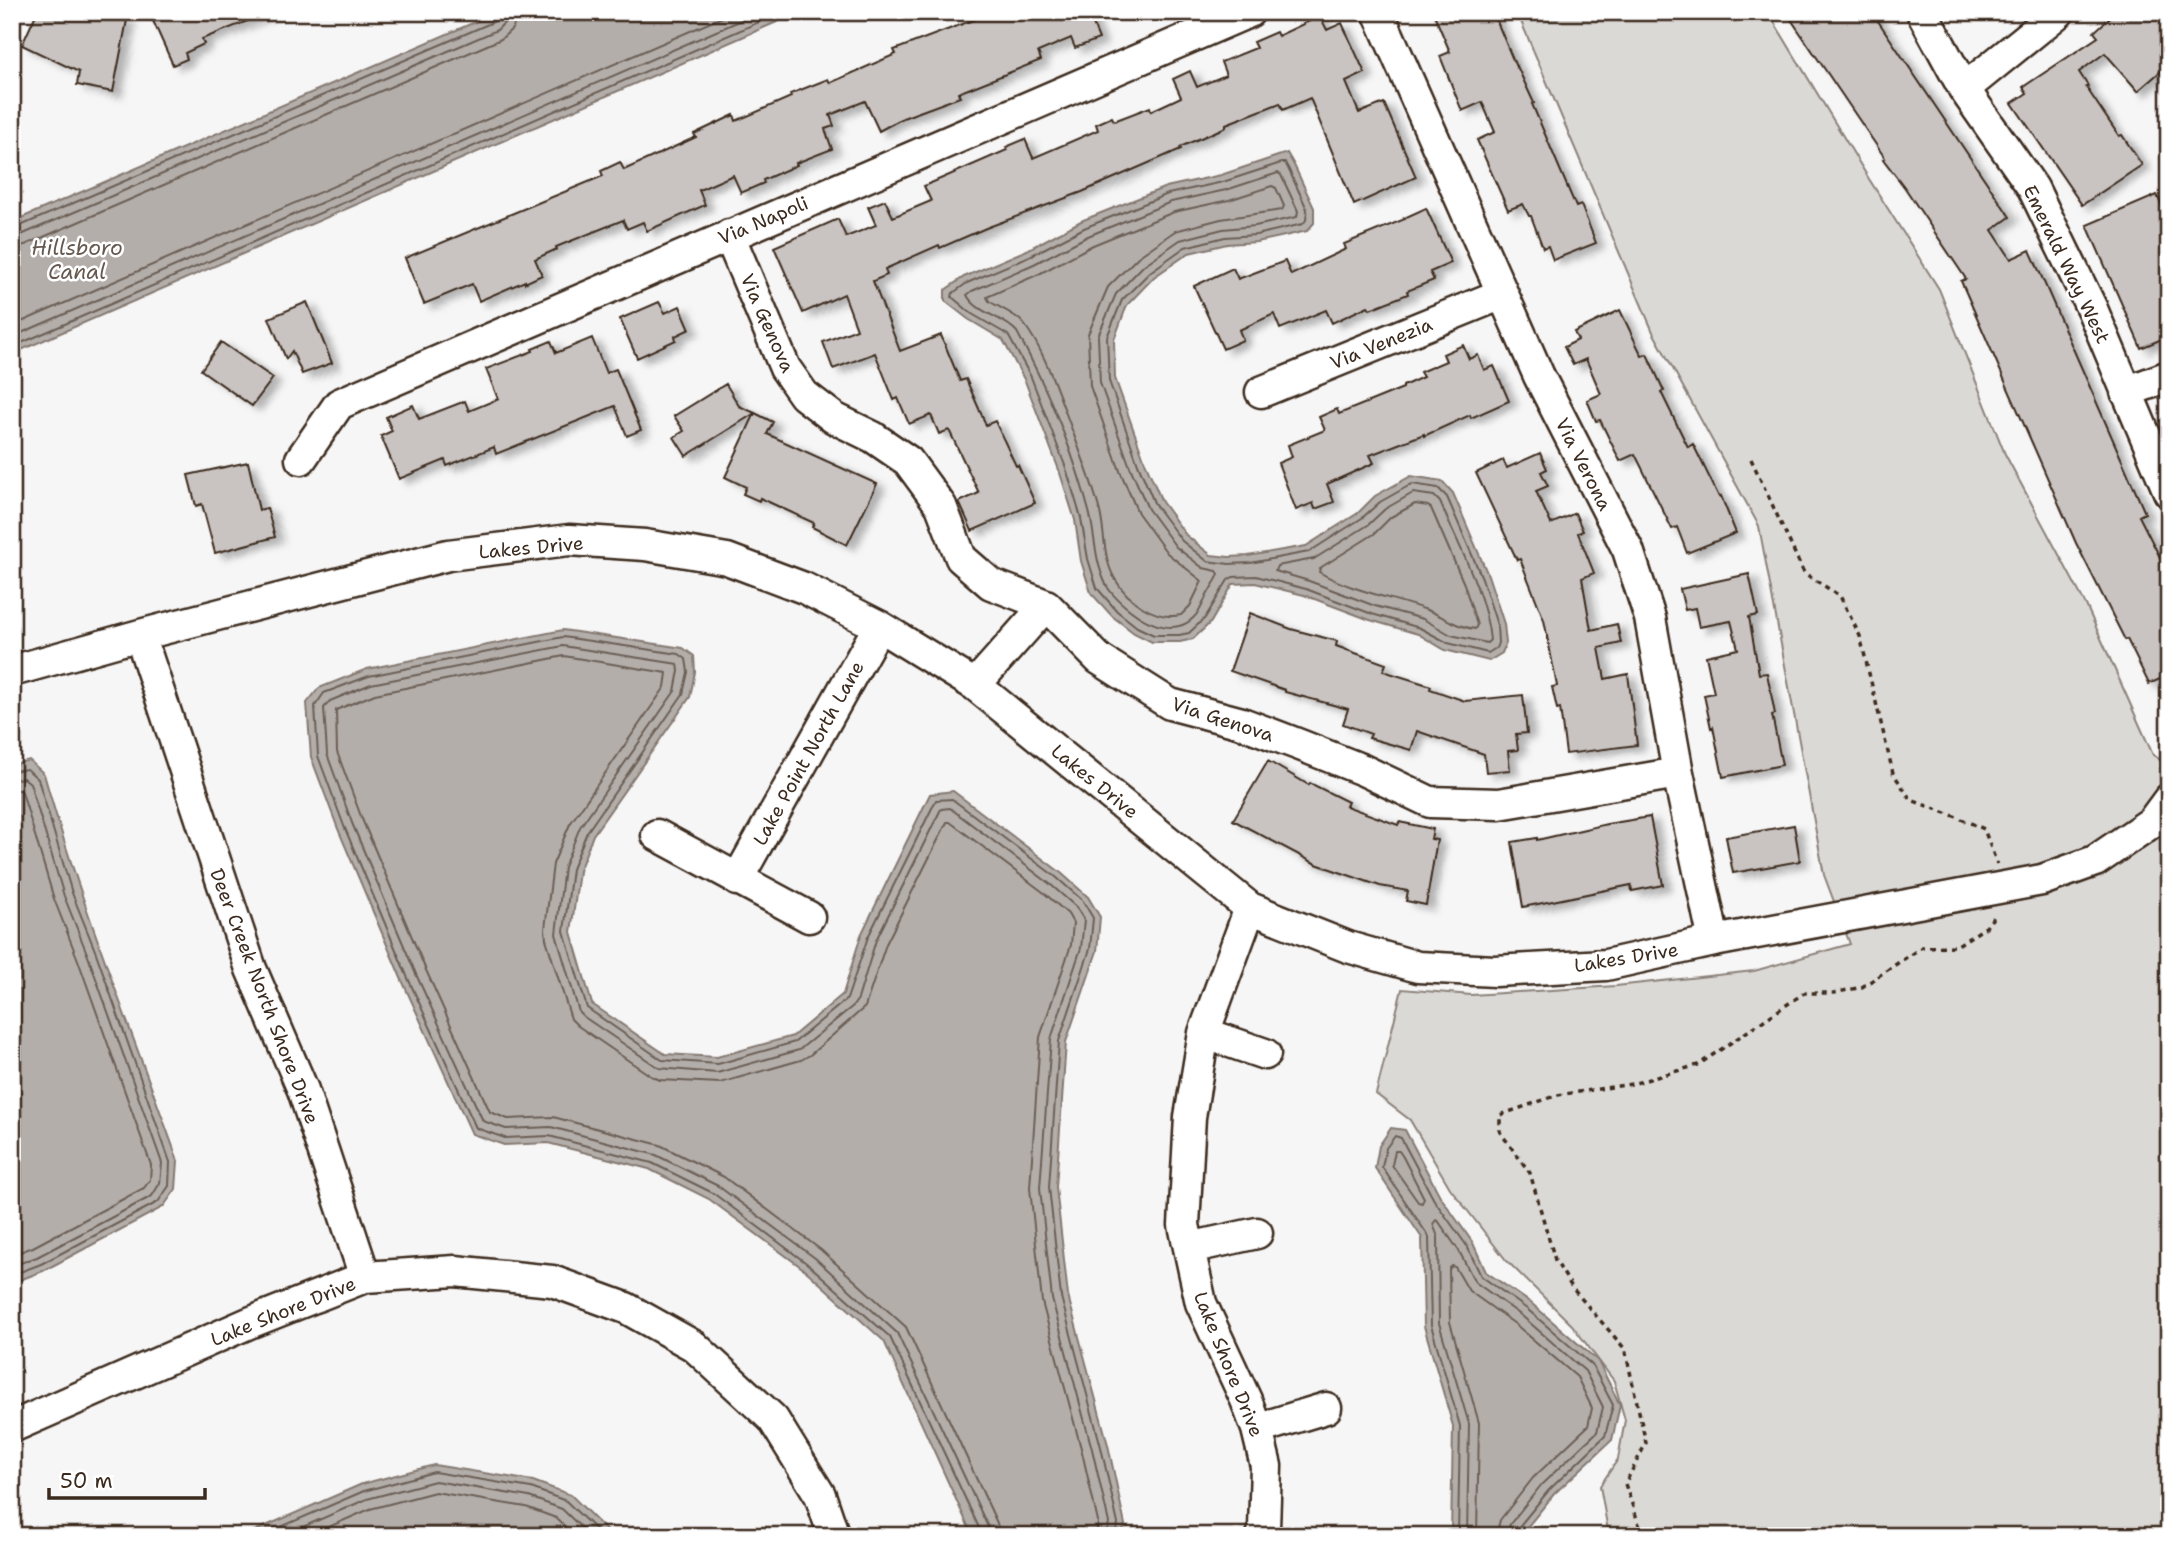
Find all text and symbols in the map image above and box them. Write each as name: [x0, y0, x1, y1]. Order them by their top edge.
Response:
street label: Emerald Way West: [2017, 181, 2116, 348]
street label: Via Napoli: [714, 190, 812, 251]
water label: Hillsboro Canal: [31, 234, 123, 286]
street label: Via Genova: [735, 270, 801, 377]
street label: Via Venezia: [1326, 312, 1436, 375]
street label: Via Verona: [1550, 414, 1618, 515]
street label: Lakes Drive: [478, 530, 585, 565]
street label: Lake Point North Lane: [747, 657, 870, 850]
street label: Via Genova: [1169, 691, 1277, 748]
street label: Lakes Drive: [1046, 739, 1143, 824]
street label: Deer Creek North Shore Drive: [204, 865, 325, 1127]
street label: Lakes Drive: [1572, 937, 1680, 978]
street label: Lake Shore Drive: [207, 1271, 360, 1352]
street label: Lake Shore Drive: [1188, 1288, 1269, 1441]
scale bar: [49, 1457, 205, 1501]
text: 50 m: [60, 1467, 113, 1495]

